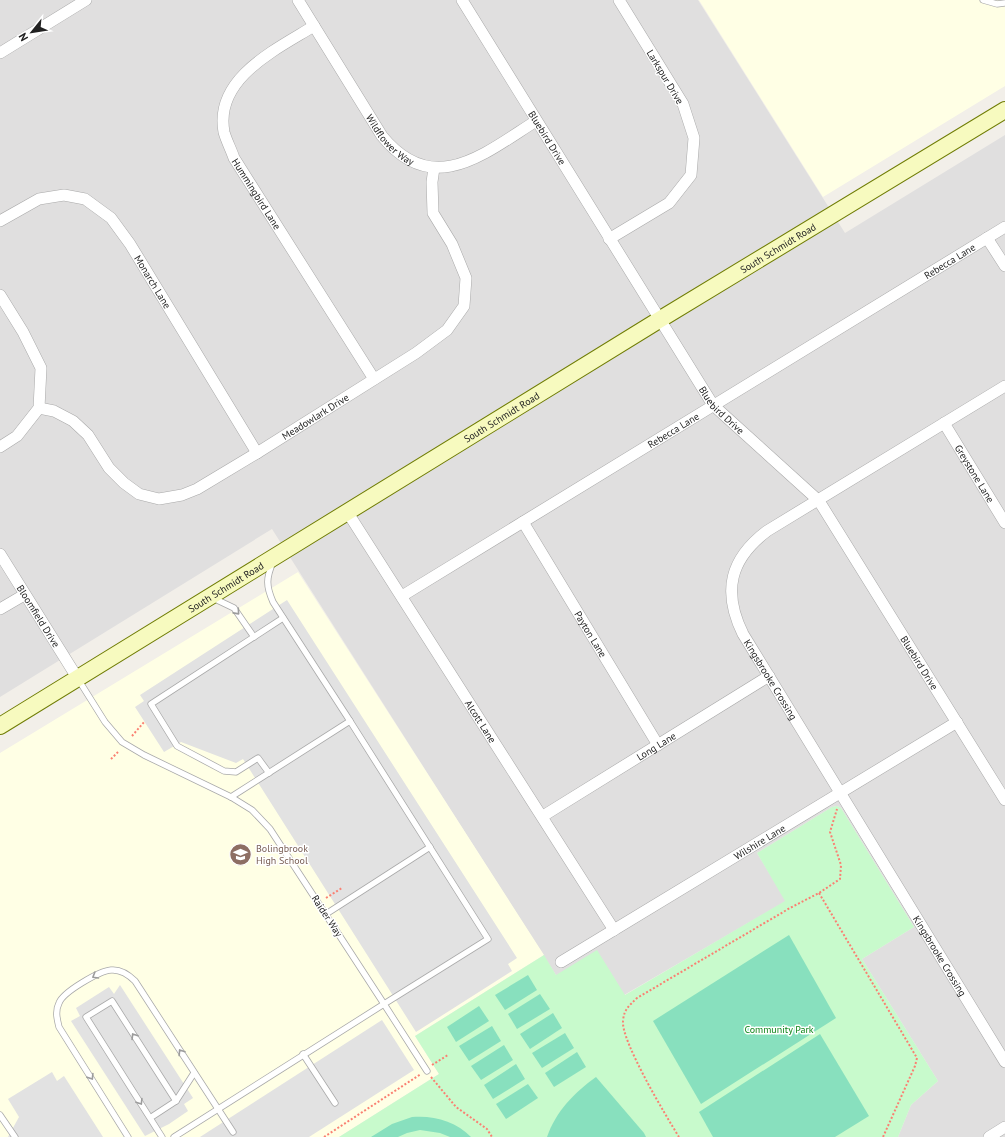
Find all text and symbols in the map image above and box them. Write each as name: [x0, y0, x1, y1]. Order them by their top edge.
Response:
north arrow: [12, 12, 52, 52]
text: N: [15, 30, 31, 44]
street label: Larkspur Drive: [644, 47, 686, 107]
street label: Bluebird Drive: [526, 108, 569, 167]
street label: Wildflower Way: [363, 111, 417, 168]
street label: Hummingbird Lane: [229, 156, 284, 232]
street label: South Schmidt Road: [737, 220, 818, 276]
street label: Rebecca Lane: [922, 240, 978, 282]
street label: Monarch Lane: [132, 253, 174, 311]
street label: Bluebird Drive: [696, 384, 747, 437]
street label: South Schmidt Road: [461, 389, 542, 445]
street label: Meadowlark Drive: [279, 390, 351, 442]
street label: Rebecca Lane: [645, 409, 701, 451]
street label: Greystone Lane: [952, 442, 997, 505]
street label: South Schmidt Road: [185, 559, 266, 615]
street label: Bloomfield Drive: [14, 582, 63, 650]
one-way arrow: [232, 607, 240, 615]
street label: Payton Lane: [572, 608, 610, 660]
street label: Bluebird Drive: [898, 633, 941, 692]
street label: Kingsbrooke Crossing: [741, 637, 800, 722]
street label: Alcott Lane: [462, 697, 499, 745]
street label: Long Lane: [634, 729, 678, 763]
street label: Wilshire Lane: [731, 821, 788, 862]
school or university icon: Bolingbrook High School: [227, 841, 253, 867]
place label: Bolingbrook High School: [256, 842, 308, 867]
street label: Raider Way: [309, 893, 346, 940]
street label: Kingsbrooke Crossing: [910, 913, 970, 998]
one-way arrow: [92, 971, 99, 979]
park label: Community Park: [744, 1023, 814, 1036]
one-way arrow: [132, 1033, 139, 1040]
one-way arrow: [178, 1049, 186, 1056]
one-way arrow: [86, 1073, 93, 1080]
one-way arrow: [135, 1098, 142, 1105]

